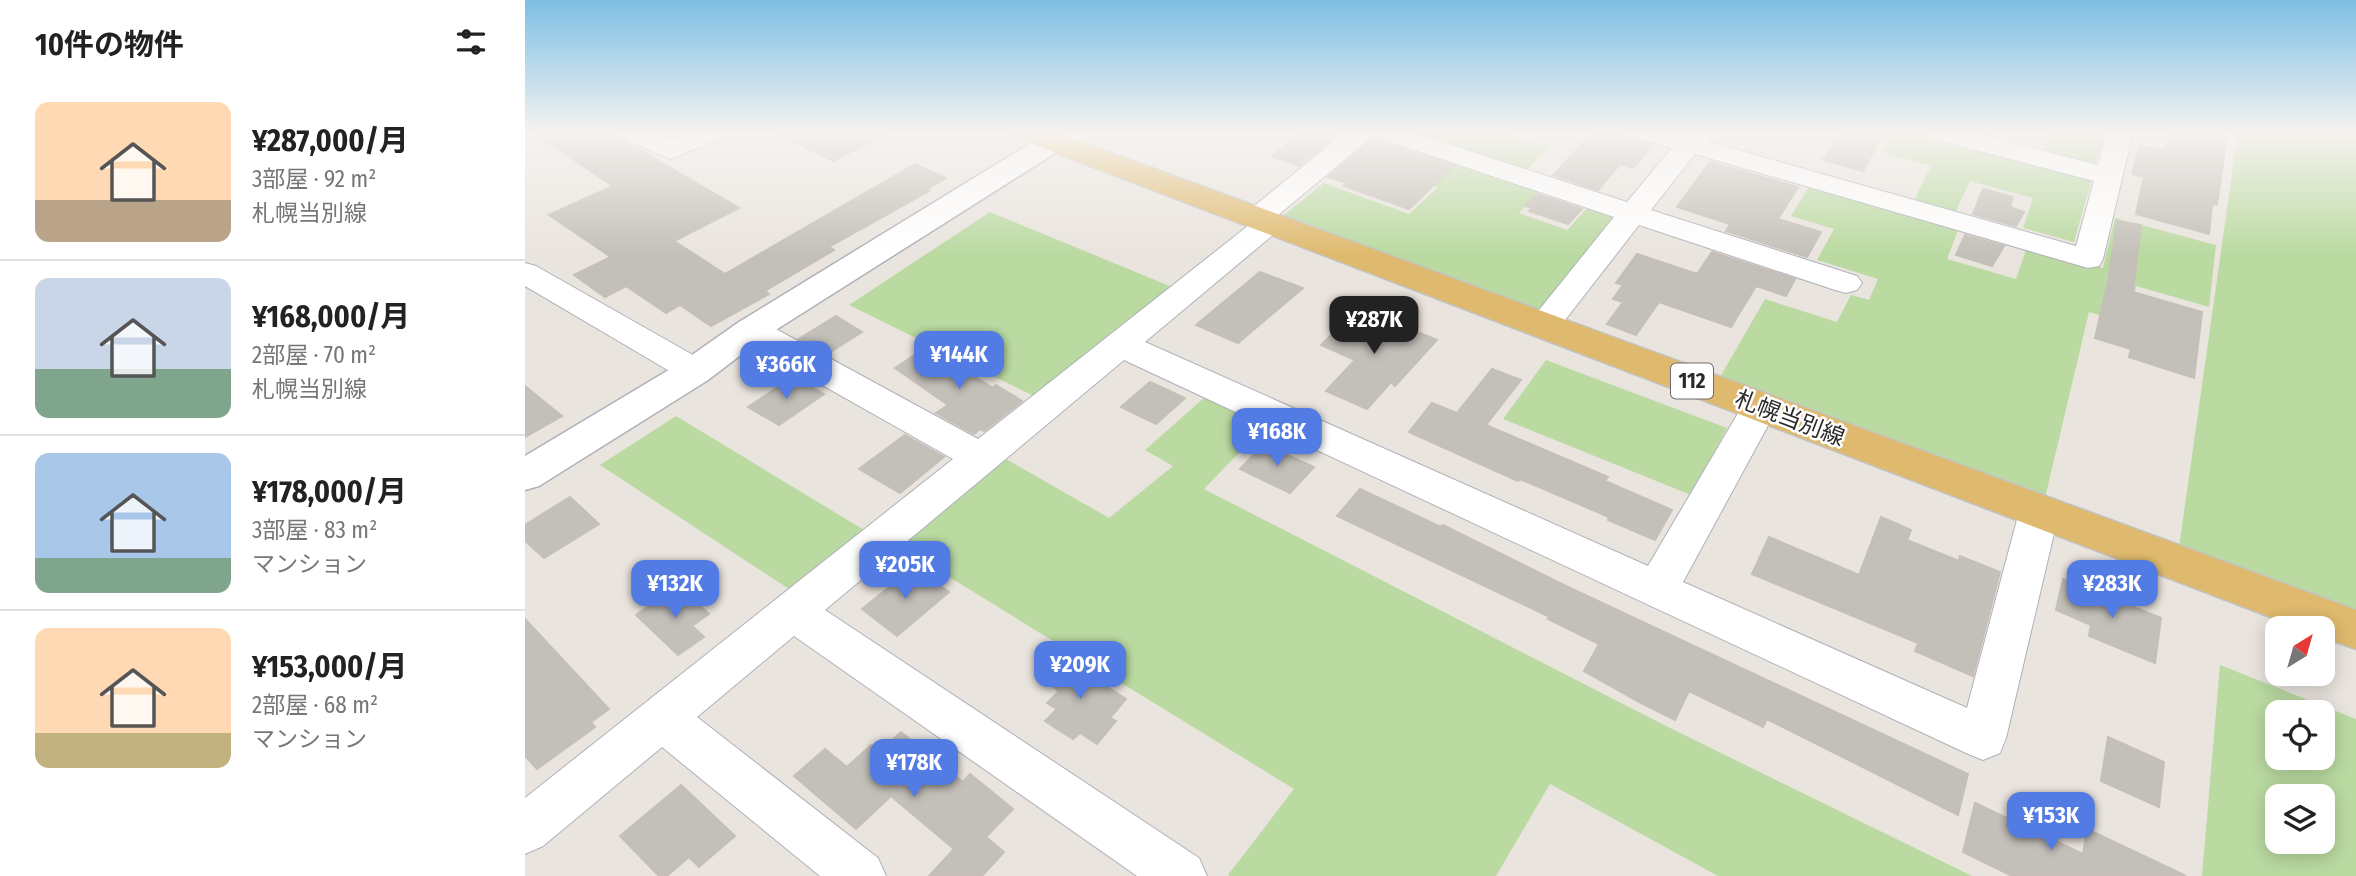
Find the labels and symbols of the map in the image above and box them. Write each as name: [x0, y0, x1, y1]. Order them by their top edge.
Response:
pin: ¥287K: [1325, 296, 1423, 356]
pin: ¥144K: [910, 332, 1008, 391]
pin: ¥366K: [737, 342, 835, 401]
road number: 112: [1671, 364, 1713, 398]
street label: 札幌当別線: [1731, 384, 1849, 452]
pin: ¥168K: [1228, 408, 1326, 468]
pin: ¥205K: [856, 542, 954, 601]
pin: ¥132K: [626, 560, 724, 620]
pin: ¥283K: [2063, 560, 2161, 620]
north arrow: [2265, 616, 2335, 686]
pin: ¥209K: [1031, 642, 1129, 701]
pin: ¥178K: [865, 740, 963, 799]
pin: ¥153K: [2002, 792, 2100, 852]

